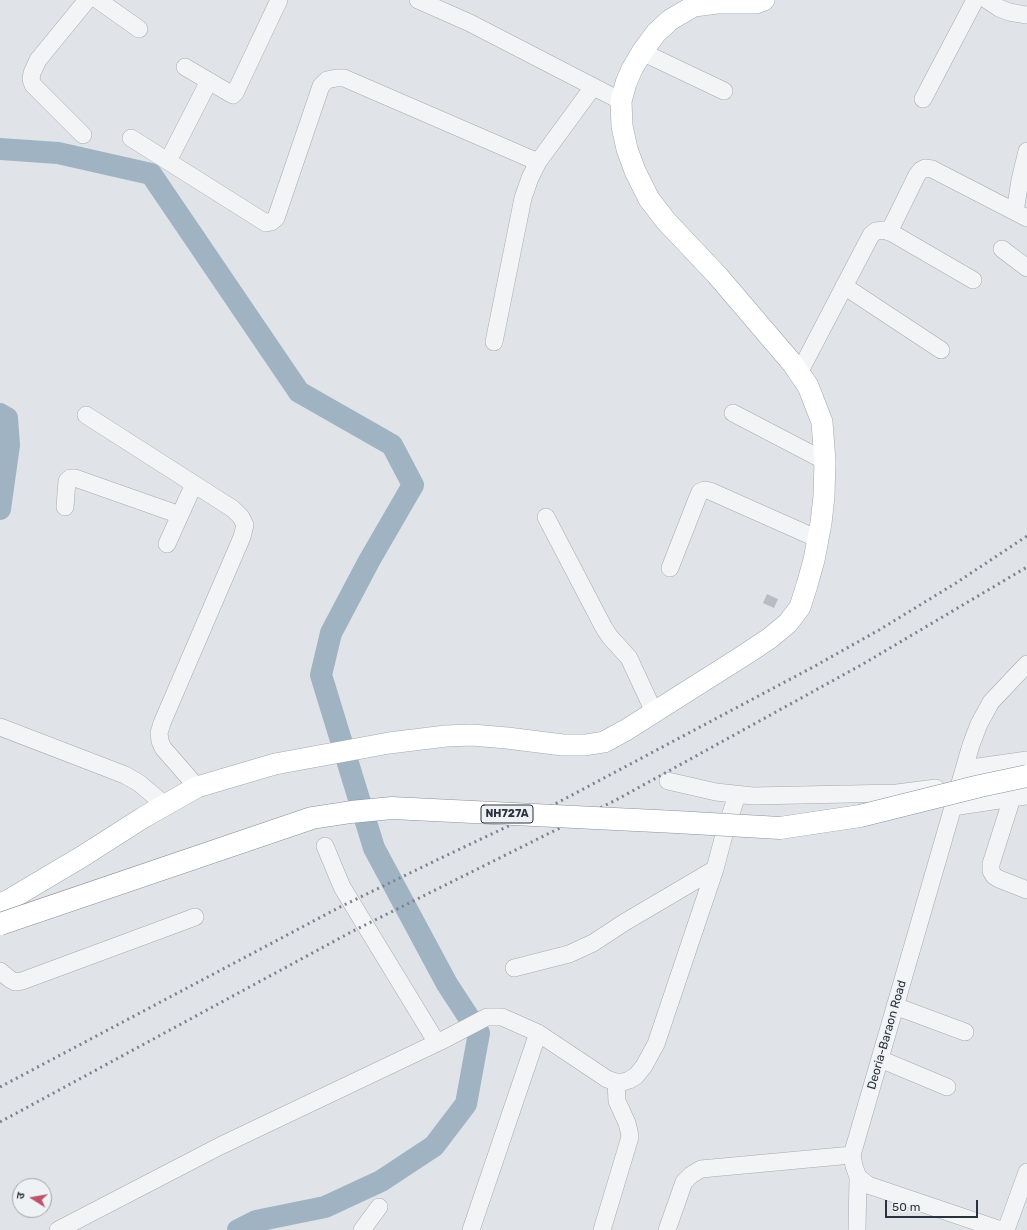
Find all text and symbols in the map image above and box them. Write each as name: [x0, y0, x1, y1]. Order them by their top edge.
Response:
road number: NH727A: [481, 805, 533, 823]
street label: Deoria-Baraon Road: [865, 979, 909, 1091]
north arrow: [12, 1178, 52, 1218]
text: उ: [14, 1191, 28, 1200]
scale bar: [887, 1192, 980, 1218]
text: 50 m: [892, 1200, 920, 1214]

